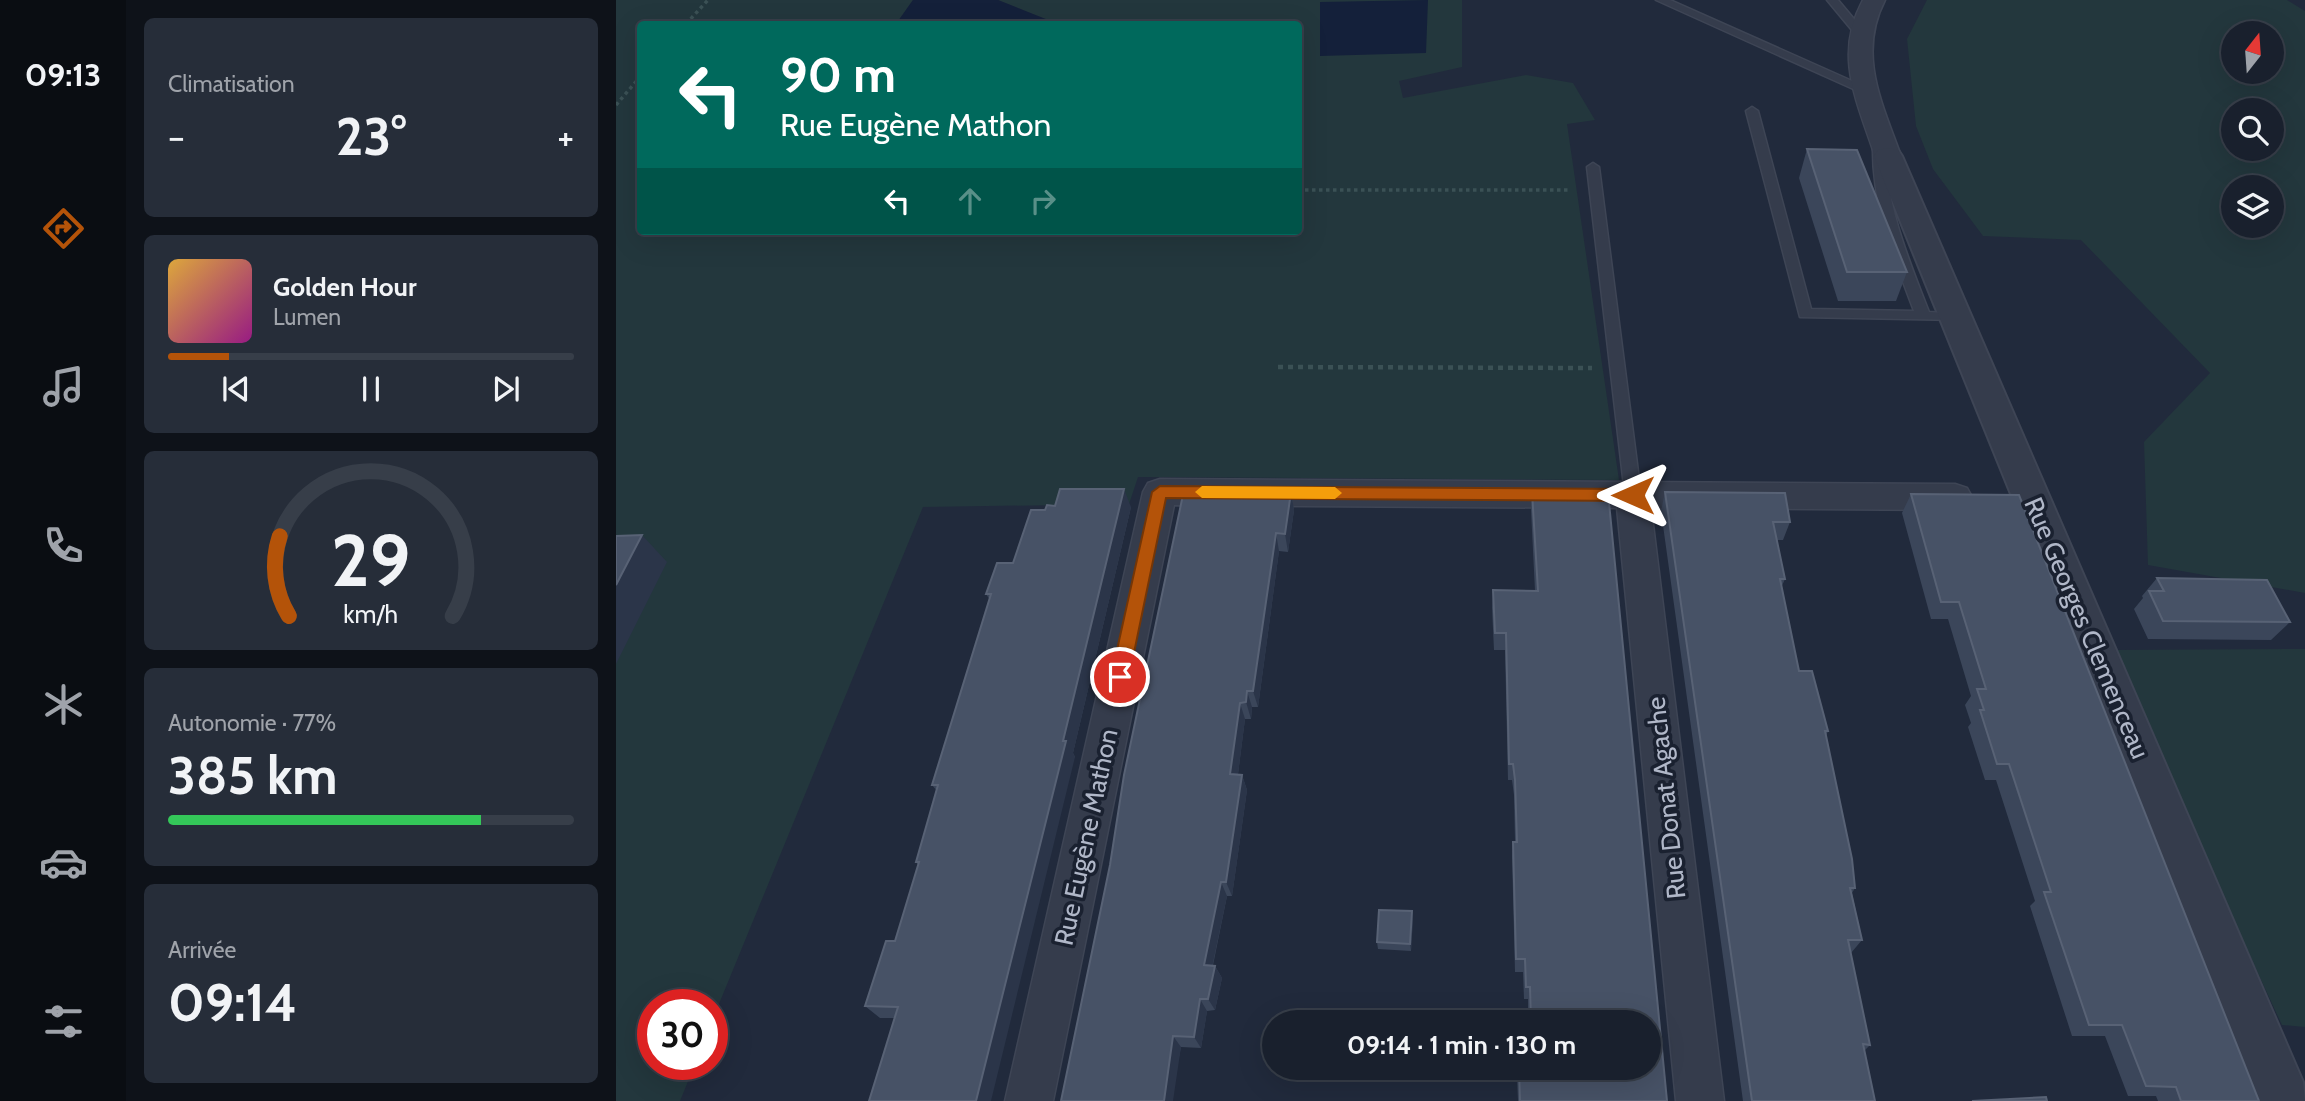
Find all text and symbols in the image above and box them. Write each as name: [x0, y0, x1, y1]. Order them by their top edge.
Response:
north arrow: [2221, 21, 2284, 84]
map controls: [2221, 21, 2284, 238]
text: 90 m: [780, 45, 896, 104]
icon: left: [665, 49, 756, 140]
text: 09:13: [25, 55, 101, 94]
text: Climatisation: [168, 70, 295, 98]
button: search: [2221, 98, 2284, 161]
text: 23°: [336, 105, 406, 168]
text: Rue Eugène Mathon: [780, 105, 1051, 144]
text: −: [168, 113, 185, 160]
text: +: [557, 113, 574, 160]
button: layers: [2221, 175, 2284, 238]
icon: left: [878, 182, 916, 220]
icon: ahead: [951, 182, 989, 220]
icon: right: [1024, 182, 1062, 220]
icon: directions: [39, 204, 88, 253]
text: Golden Hour: [273, 271, 416, 303]
text: Lumen: [273, 303, 341, 331]
icon: music: [39, 362, 88, 411]
icon: previous: [217, 370, 255, 408]
icon: pause: [352, 370, 390, 408]
icon: next: [487, 370, 525, 408]
position arrow: [1596, 458, 1670, 532]
street label: Rue Georges Clemenceau: [2017, 492, 2157, 764]
text: 29: [331, 517, 411, 605]
icon: phone: [39, 521, 88, 570]
text: km/h: [344, 599, 398, 629]
pin: [1090, 647, 1150, 707]
icon: arrive: [1101, 658, 1139, 696]
icon: climate: [39, 680, 88, 729]
street label: Rue Donat Agache: [1639, 695, 1693, 901]
text: Autonomie · 77%: [168, 709, 336, 737]
street label: Rue Eugène Mathon: [1047, 726, 1125, 948]
text: 385 km: [168, 744, 337, 807]
icon: car: [39, 838, 88, 887]
text: Arrivée: [168, 936, 236, 964]
text: 09:14: [168, 971, 297, 1034]
speed limit sign: 30: [637, 989, 728, 1080]
icon: filters: [39, 997, 88, 1046]
text: 09:14 · 1 min · 130 m: [1347, 1029, 1576, 1061]

